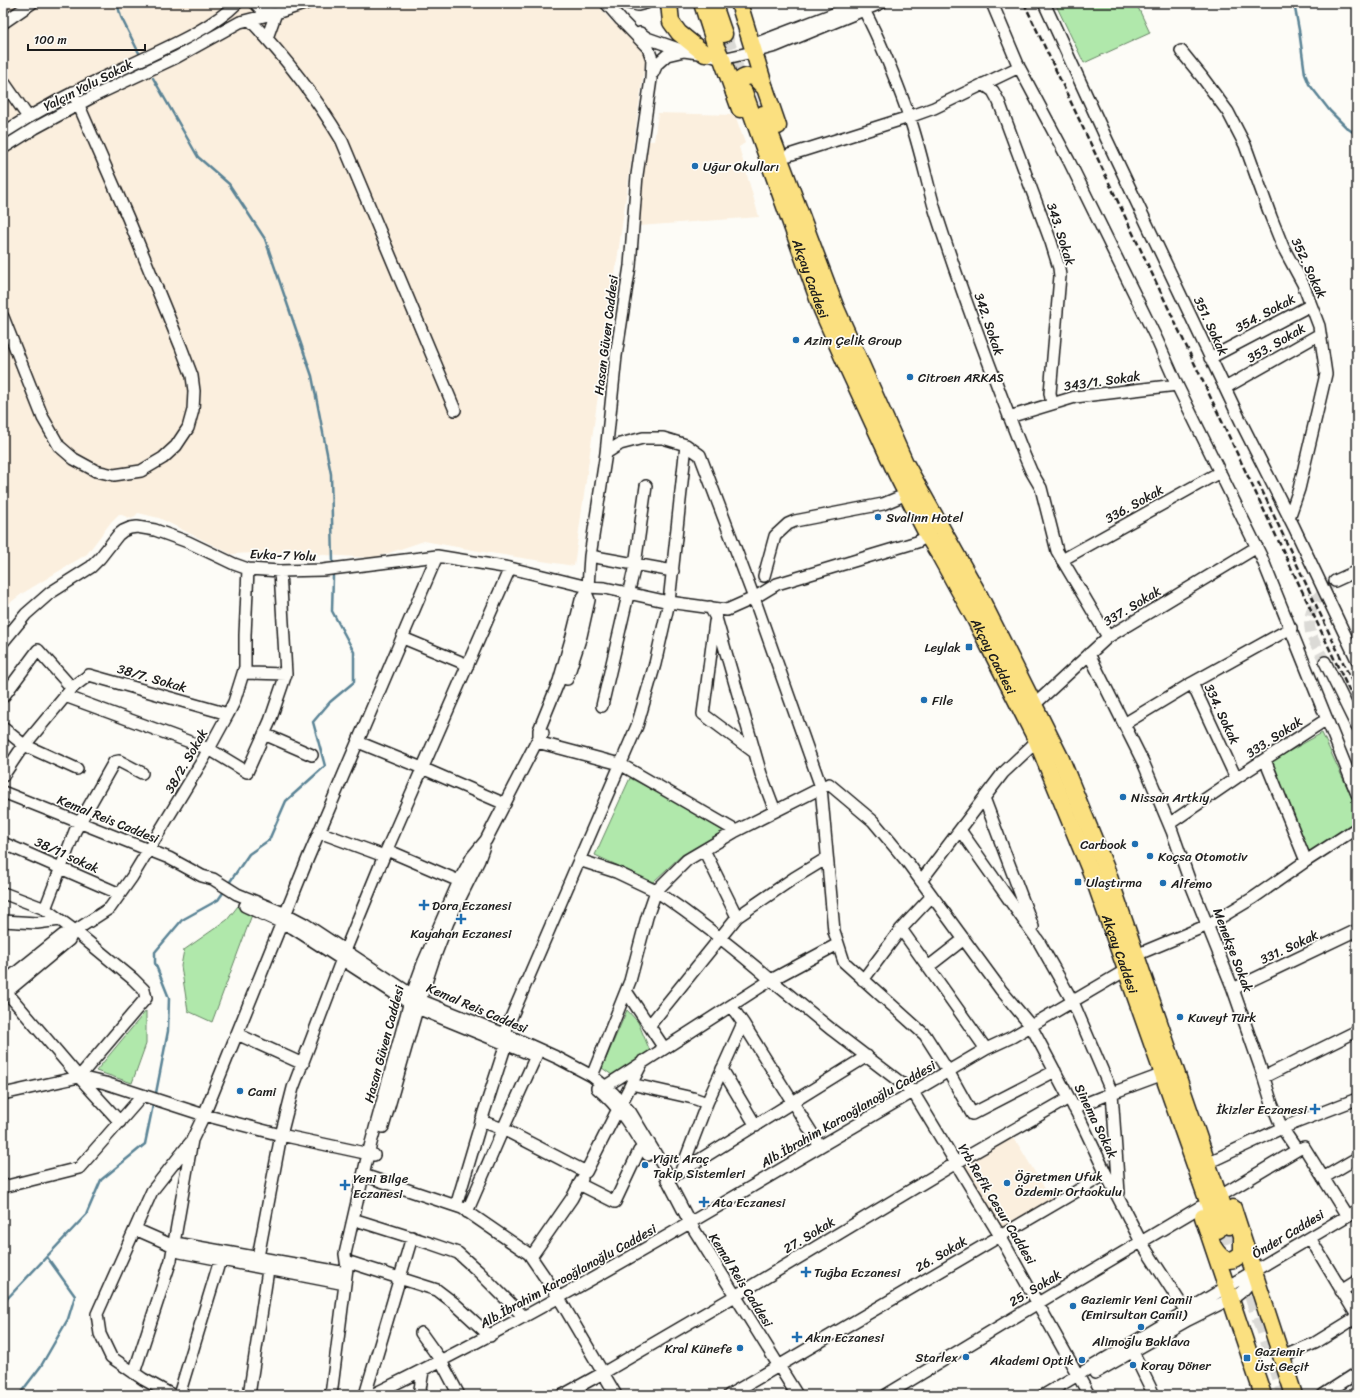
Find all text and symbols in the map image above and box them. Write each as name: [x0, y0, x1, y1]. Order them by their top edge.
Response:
scale bar: [28, 26, 145, 52]
text: 100 m: [34, 29, 67, 51]
street label: Yalçın Yolu Sokak: [39, 52, 137, 117]
place label: Uğur Okulları: [703, 155, 779, 178]
marker: Uğur Okulları: [690, 161, 700, 171]
street label: 343. Sokak: [1040, 200, 1082, 268]
street label: 352. Sokak: [1285, 234, 1333, 302]
street label: Akçay Caddesi: [786, 235, 836, 322]
street label: Hasan Güven Caddesi: [587, 273, 625, 396]
street label: 354. Sokak: [1231, 287, 1299, 339]
street label: 342. Sokak: [968, 289, 1011, 359]
street label: 351. Sokak: [1187, 293, 1235, 360]
street label: 353. Sokak: [1242, 317, 1310, 369]
place label: Azim Çelik Group: [803, 329, 902, 352]
marker: Azim Çelik Group: [791, 335, 801, 345]
street label: 343/1. Sokak: [1062, 364, 1142, 398]
place label: Citroen ARKAS: [918, 366, 1004, 389]
marker: Citroen ARKAS: [905, 372, 915, 382]
street label: 336. Sokak: [1100, 478, 1168, 530]
place label: Svalinn Hotel: [886, 506, 963, 529]
marker: Svalinn Hotel: [873, 512, 883, 522]
street label: Evka-7 Yolu: [249, 542, 317, 568]
street label: 337. Sokak: [1099, 580, 1165, 632]
street label: Akçay Caddesi: [964, 613, 1023, 698]
place label: Leylak: [924, 636, 961, 659]
marker: Leylak: [964, 642, 974, 652]
street label: 38/7. Sokak: [115, 657, 190, 699]
street label: 334. Sokak: [1198, 680, 1246, 748]
place label: File: [932, 689, 953, 712]
marker: File: [919, 695, 929, 705]
street label: 333. Sokak: [1241, 710, 1307, 764]
street label: 38/2. Sokak: [158, 724, 214, 798]
place label: Nissan Artkıy: [1131, 786, 1210, 809]
street label: Kemal Reis Caddesi: [54, 788, 163, 850]
marker: Nissan Artkıy: [1118, 792, 1128, 802]
street label: 38/11 sokak: [31, 830, 103, 880]
place label: Carbook: [1080, 833, 1127, 856]
marker: Carbook: [1130, 839, 1140, 849]
place label: Koçsa Otomotiv: [1158, 845, 1248, 868]
marker: Koçsa Otomotiv: [1145, 851, 1155, 861]
place label: Ulaştırma: [1086, 871, 1142, 894]
place label: Alfemo: [1170, 872, 1213, 895]
marker: Ulaştırma: [1073, 877, 1083, 887]
marker: Alfemo: [1158, 878, 1168, 888]
place label: Dora Eczanesi: [432, 894, 512, 917]
marker: Dora Eczanesi: [419, 900, 429, 910]
street label: Menekşe Sokak: [1206, 905, 1260, 996]
street label: Akçay Caddesi: [1095, 910, 1145, 997]
marker: Kayahan Eczanesi: [456, 914, 466, 924]
place label: Kayahan Eczanesi: [410, 922, 512, 945]
street label: 331. Sokak: [1256, 923, 1322, 971]
street label: Kemal Reis Caddesi: [423, 976, 531, 1040]
street label: Hasan Güven Caddesi: [357, 982, 411, 1105]
place label: Kuveyt Türk: [1188, 1006, 1256, 1029]
marker: Kuveyt Türk: [1175, 1012, 1185, 1022]
street label: Alb.İbrahim Karaoğlanoğlu Caddesi: [755, 1054, 940, 1174]
place label: Cami: [248, 1080, 277, 1103]
street label: Sinema Sokak: [1068, 1080, 1124, 1162]
marker: Cami: [235, 1086, 245, 1096]
place label: İkizler Eczanesi: [1215, 1098, 1307, 1121]
marker: İkizler Eczanesi: [1310, 1104, 1320, 1114]
street label: Yrb.Refik Cesur Caddesi: [952, 1139, 1043, 1269]
place label: Yiğit Araç Takip Sistemleri: [653, 1147, 745, 1185]
marker: Yiğit Araç Takip Sistemleri: [640, 1160, 650, 1170]
place label: Öğretmen Ufuk Özdemir Ortaokulu: [1015, 1165, 1122, 1203]
place label: Yeni Bilge Eczanesi: [353, 1167, 409, 1205]
marker: Öğretmen Ufuk Özdemir Ortaokulu: [1002, 1178, 1012, 1188]
marker: Yeni Bilge Eczanesi: [340, 1180, 350, 1190]
place label: Ata Eczanesi: [711, 1191, 786, 1214]
marker: Ata Eczanesi: [699, 1197, 709, 1207]
street label: Önder Caddesi: [1247, 1203, 1329, 1265]
street label: 27. Sokak: [779, 1210, 840, 1260]
street label: Alb.İbrahim Karaoğlanoğlu Caddesi: [474, 1217, 661, 1335]
street label: Kemal Reis Caddesi: [703, 1228, 780, 1332]
street label: 26. Sokak: [910, 1230, 972, 1278]
place label: Tuğba Eczanesi: [814, 1261, 901, 1284]
street label: 25. Sokak: [1004, 1263, 1066, 1313]
marker: Tuğba Eczanesi: [801, 1267, 811, 1277]
place label: Gaziemir Yeni Camii (Emirsultan Camii): [1081, 1288, 1193, 1326]
marker: Gaziemir Yeni Camii (Emirsultan Camii): [1068, 1301, 1078, 1311]
marker: Alimoğlu Baklava: [1136, 1322, 1146, 1332]
place label: Akın Eczanesi: [804, 1326, 884, 1349]
place label: Alimoğlu Baklava: [1091, 1330, 1190, 1353]
marker: Akın Eczanesi: [792, 1332, 802, 1342]
place label: Kral Künefe: [665, 1337, 732, 1360]
place label: Gaziemir Üst Geçit: [1255, 1340, 1310, 1378]
marker: Kral Künefe: [735, 1343, 745, 1353]
place label: Starlex: [915, 1346, 958, 1369]
place label: Akademi Optik: [989, 1349, 1074, 1372]
marker: Starlex: [961, 1352, 971, 1362]
marker: Gaziemir Üst Geçit: [1242, 1353, 1252, 1363]
place label: Koray Döner: [1141, 1354, 1211, 1377]
marker: Akademi Optik: [1077, 1355, 1087, 1365]
marker: Koray Döner: [1128, 1360, 1138, 1370]

